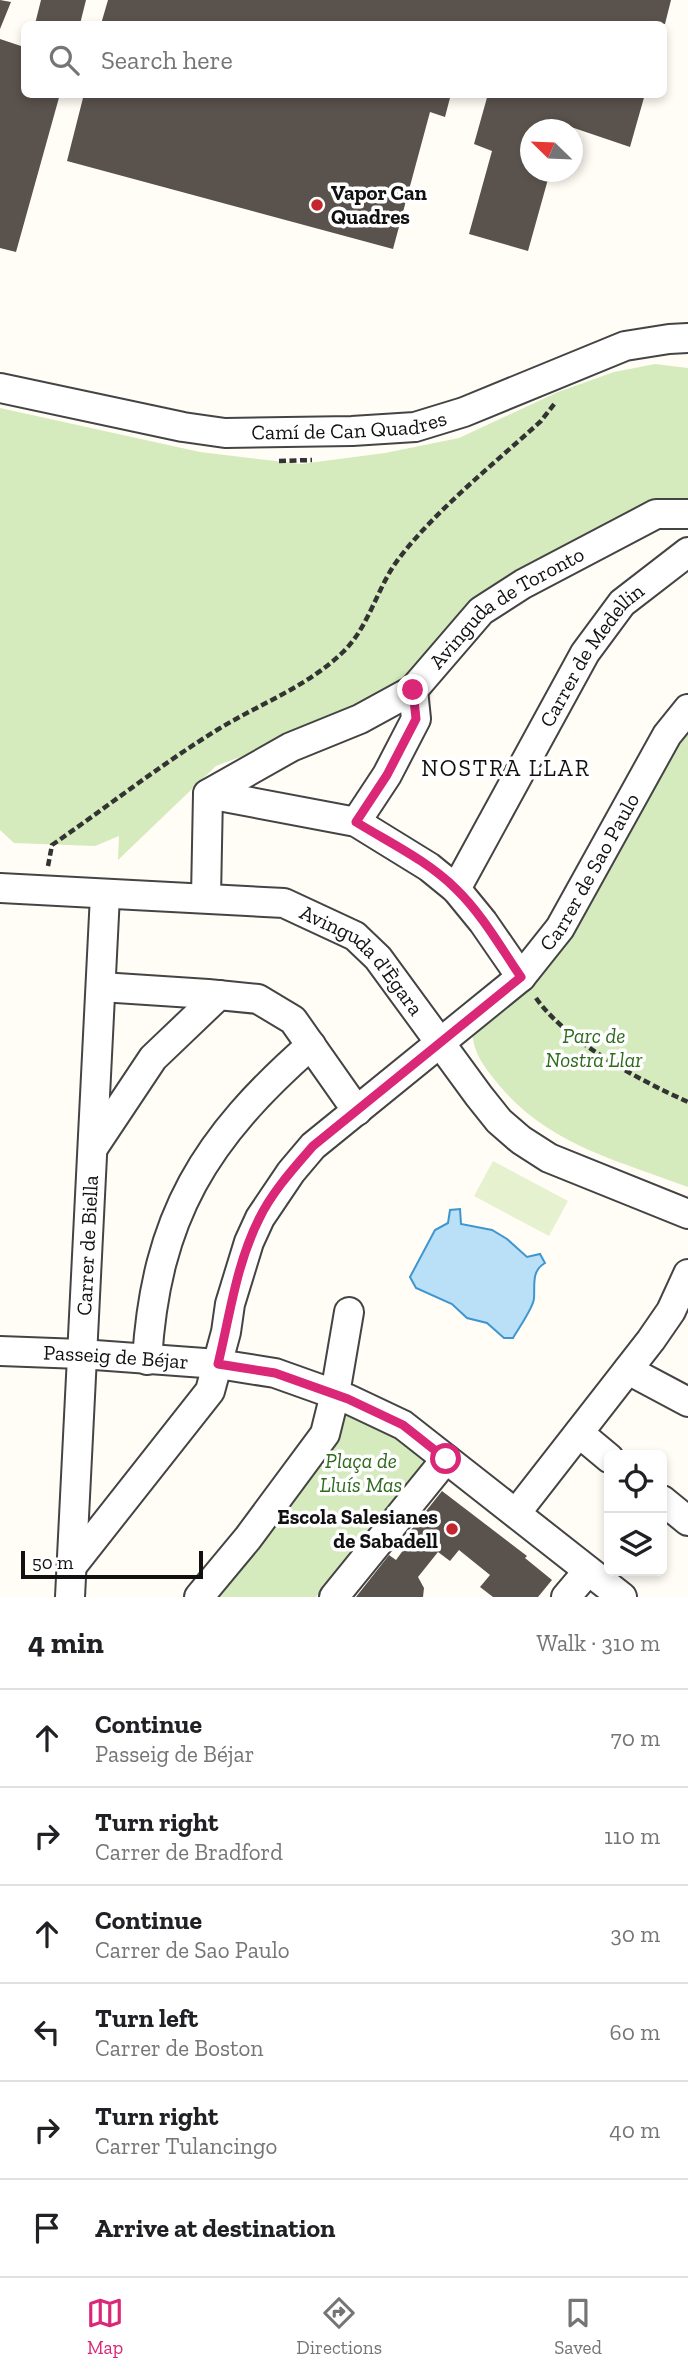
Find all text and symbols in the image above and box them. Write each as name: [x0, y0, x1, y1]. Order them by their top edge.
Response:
search box: [21, 21, 667, 98]
icon: search: [45, 41, 83, 79]
text: Search here: [101, 44, 233, 76]
north arrow: [520, 119, 583, 182]
place label: Vapor Can Quadres: [331, 180, 428, 229]
marker: Vapor Can Quadres: [309, 197, 325, 213]
street label: Camí de Can Quadres: [251, 405, 449, 445]
street label: Avinguda de Toronto: [424, 541, 588, 674]
street label: Carrer de Medellin: [534, 578, 649, 731]
route end: [397, 674, 428, 705]
district label: NOSTRA LLAR: [421, 754, 591, 782]
street label: Carrer de Sao Paulo: [534, 789, 644, 956]
street label: Avinguda d'Ègara: [296, 899, 429, 1020]
park label: Parc de Nostra Llar: [546, 1023, 643, 1072]
street label: Carrer de Biella: [71, 1175, 103, 1316]
street label: Passeig de Béjar: [43, 1340, 189, 1374]
route start: [430, 1443, 461, 1474]
park label: Plaça de Lluís Mas: [320, 1448, 402, 1497]
map controls: [604, 1450, 667, 1576]
button: locate: [604, 1450, 667, 1513]
place label: Escola Salesianes de Sabadell: [277, 1504, 438, 1553]
button: layers: [604, 1513, 667, 1576]
marker: Escola Salesianes de Sabadell: [444, 1521, 460, 1537]
scale bar: [21, 1548, 203, 1580]
text: 50 m: [32, 1551, 73, 1574]
text: 4 min: [28, 1625, 104, 1661]
text: Walk · 310 m: [536, 1629, 660, 1657]
text: Continue: [95, 1708, 202, 1740]
icon: ahead: [28, 1719, 66, 1757]
text: 70 m: [611, 1724, 660, 1752]
text: Passeig de Béjar: [95, 1740, 254, 1768]
text: Turn right: [95, 1806, 218, 1838]
icon: right: [28, 1817, 66, 1855]
text: 110 m: [604, 1822, 660, 1850]
text: Carrer de Bradford: [95, 1838, 283, 1866]
text: Continue: [95, 1904, 202, 1936]
icon: ahead: [28, 1915, 66, 1953]
text: 30 m: [610, 1920, 660, 1948]
text: Carrer de Sao Paulo: [95, 1936, 290, 1964]
text: Turn left: [95, 2002, 198, 2034]
icon: left: [28, 2013, 66, 2051]
text: 60 m: [609, 2018, 660, 2046]
text: Carrer de Boston: [95, 2034, 264, 2062]
text: Turn right: [95, 2100, 218, 2132]
icon: right: [28, 2111, 66, 2149]
text: 40 m: [609, 2116, 660, 2144]
text: Carrer Tulancingo: [95, 2132, 277, 2160]
icon: arrive: [28, 2209, 66, 2247]
text: Arrive at destination: [95, 2212, 335, 2244]
tab: Map: [86, 2294, 124, 2359]
tab: Directions: [296, 2294, 382, 2359]
tab: Saved: [554, 2294, 602, 2359]

